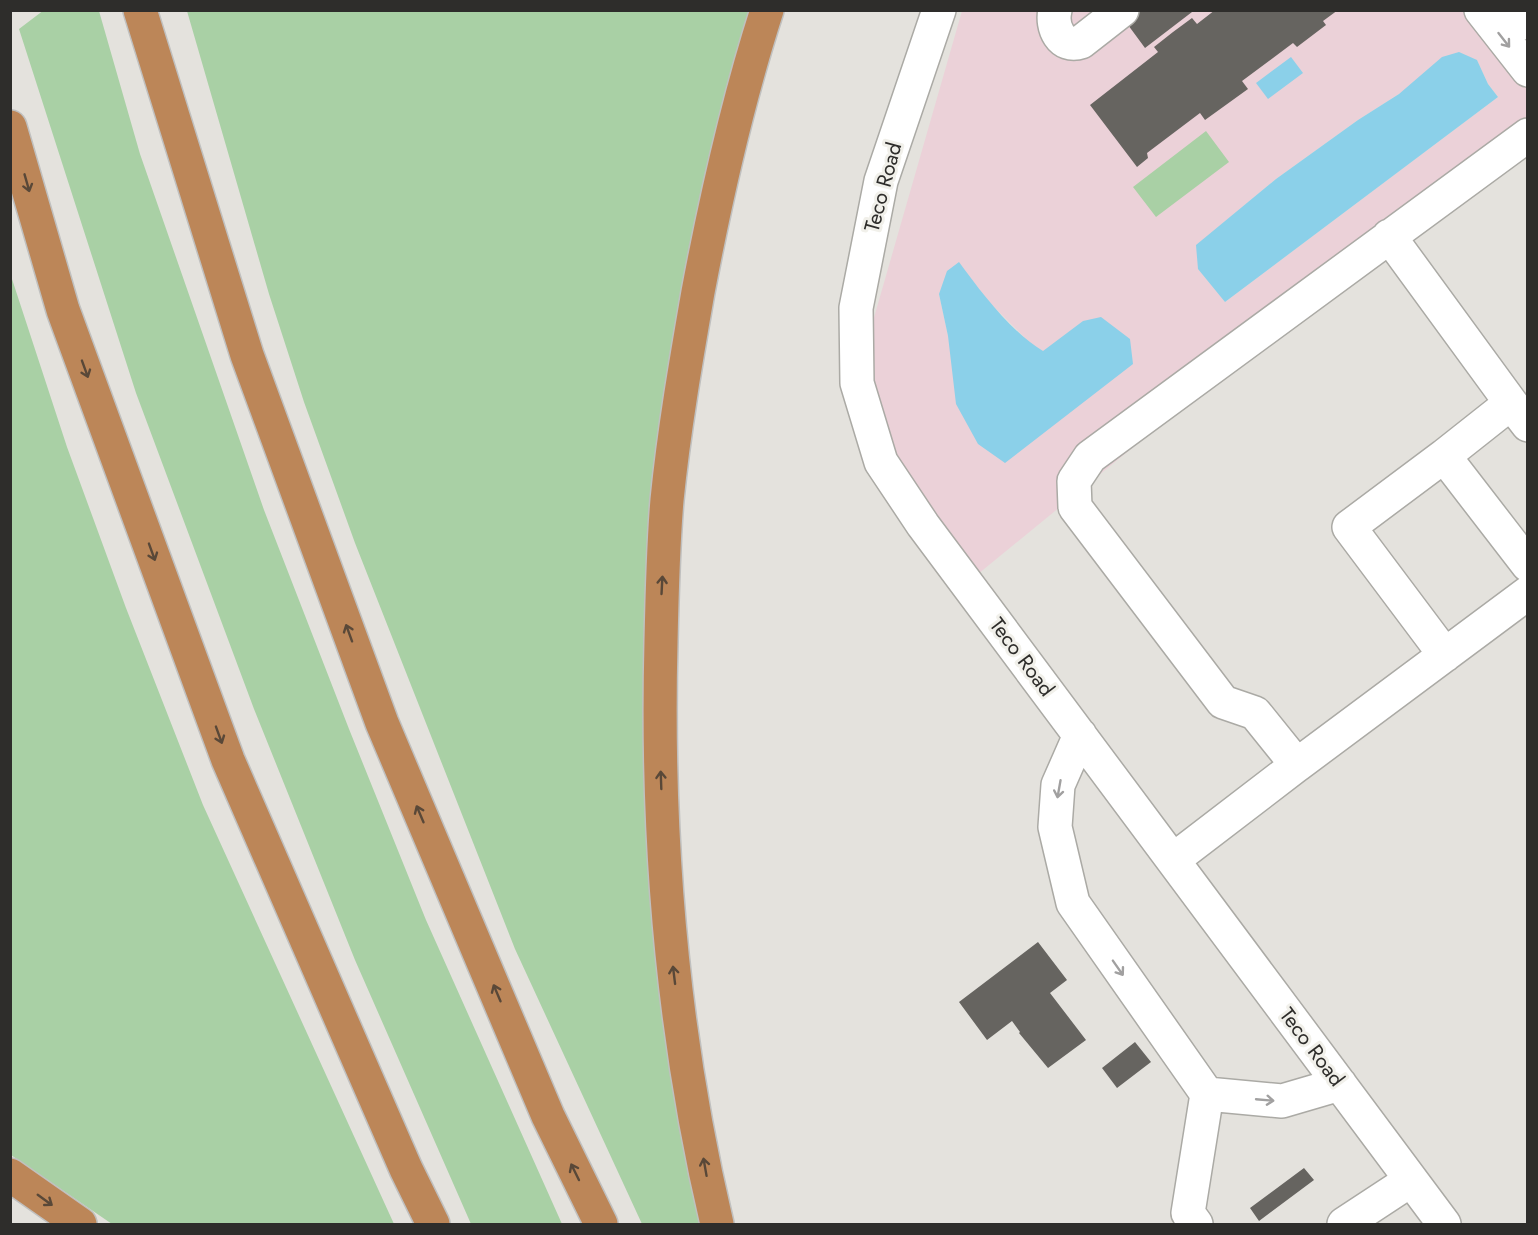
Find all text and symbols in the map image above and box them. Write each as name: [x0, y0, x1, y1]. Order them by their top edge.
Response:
one-way arrow: [1498, 32, 1511, 48]
street label: Teco Road: [857, 139, 909, 235]
one-way arrow: [22, 173, 33, 192]
one-way arrow: [80, 359, 91, 378]
one-way arrow: [147, 543, 158, 561]
one-way arrow: [657, 576, 668, 596]
street label: Teco Road: [982, 611, 1062, 703]
one-way arrow: [342, 624, 353, 642]
one-way arrow: [215, 726, 226, 744]
one-way arrow: [655, 771, 666, 791]
one-way arrow: [1053, 779, 1064, 799]
one-way arrow: [414, 805, 425, 824]
one-way arrow: [1112, 959, 1124, 975]
one-way arrow: [669, 965, 680, 985]
one-way arrow: [490, 985, 502, 1003]
street label: Teco Road: [1272, 1001, 1352, 1093]
one-way arrow: [1255, 1095, 1275, 1106]
one-way arrow: [699, 1158, 710, 1178]
one-way arrow: [569, 1163, 581, 1181]
one-way arrow: [36, 1194, 53, 1206]

